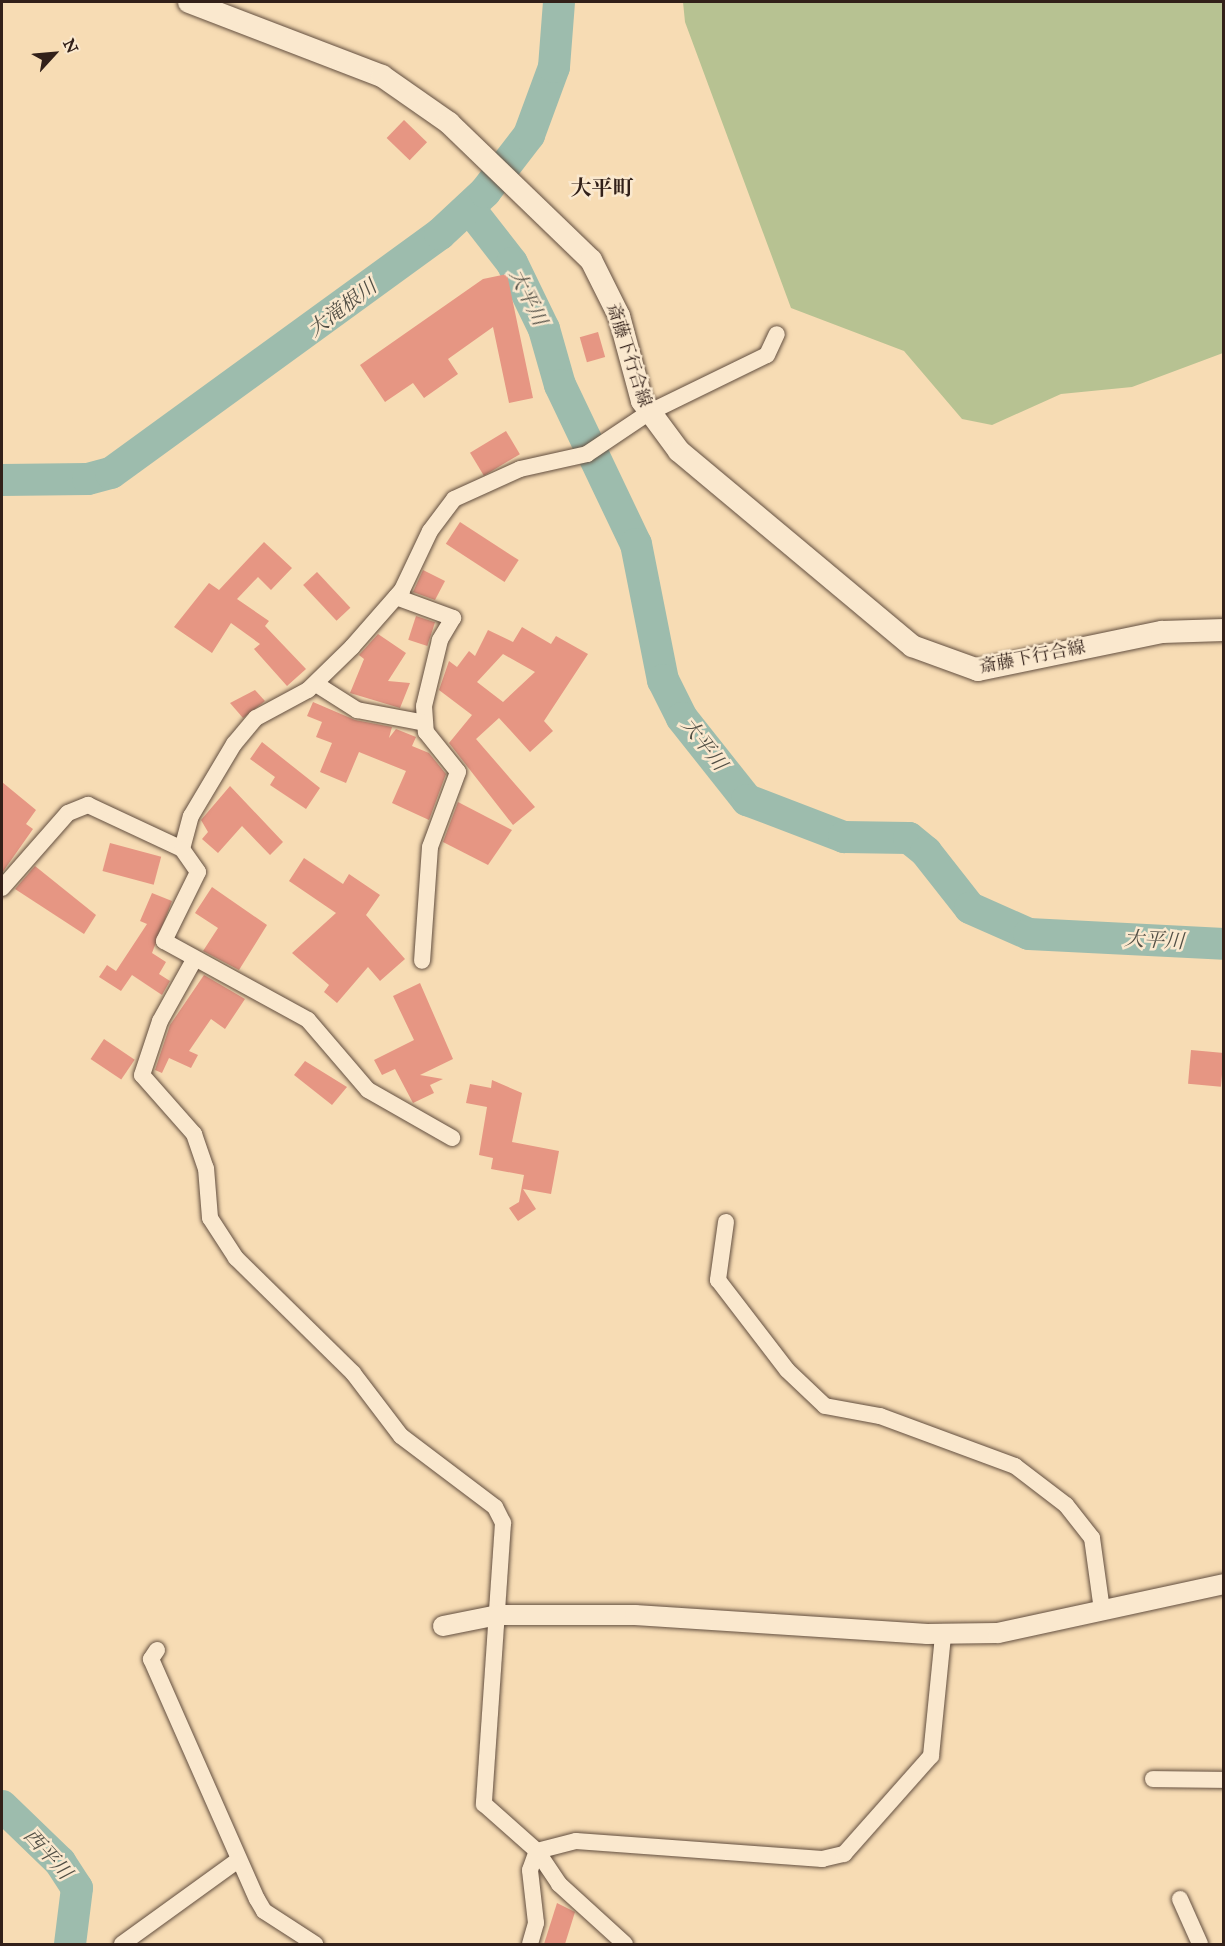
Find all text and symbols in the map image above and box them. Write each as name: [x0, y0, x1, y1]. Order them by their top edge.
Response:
north arrow: [24, 24, 84, 84]
text: N: [59, 36, 82, 56]
district label: 大平町: [571, 175, 633, 201]
water label: 大平川: [504, 265, 552, 329]
water label: 大滝根川: [303, 274, 381, 342]
street label: 斎藤下行合線: [602, 300, 656, 410]
street label: 斎藤下行合線: [977, 636, 1087, 678]
water label: 大平川: [676, 713, 732, 775]
water label: 大平川: [1123, 926, 1185, 954]
water label: 西平川: [19, 1824, 77, 1884]

